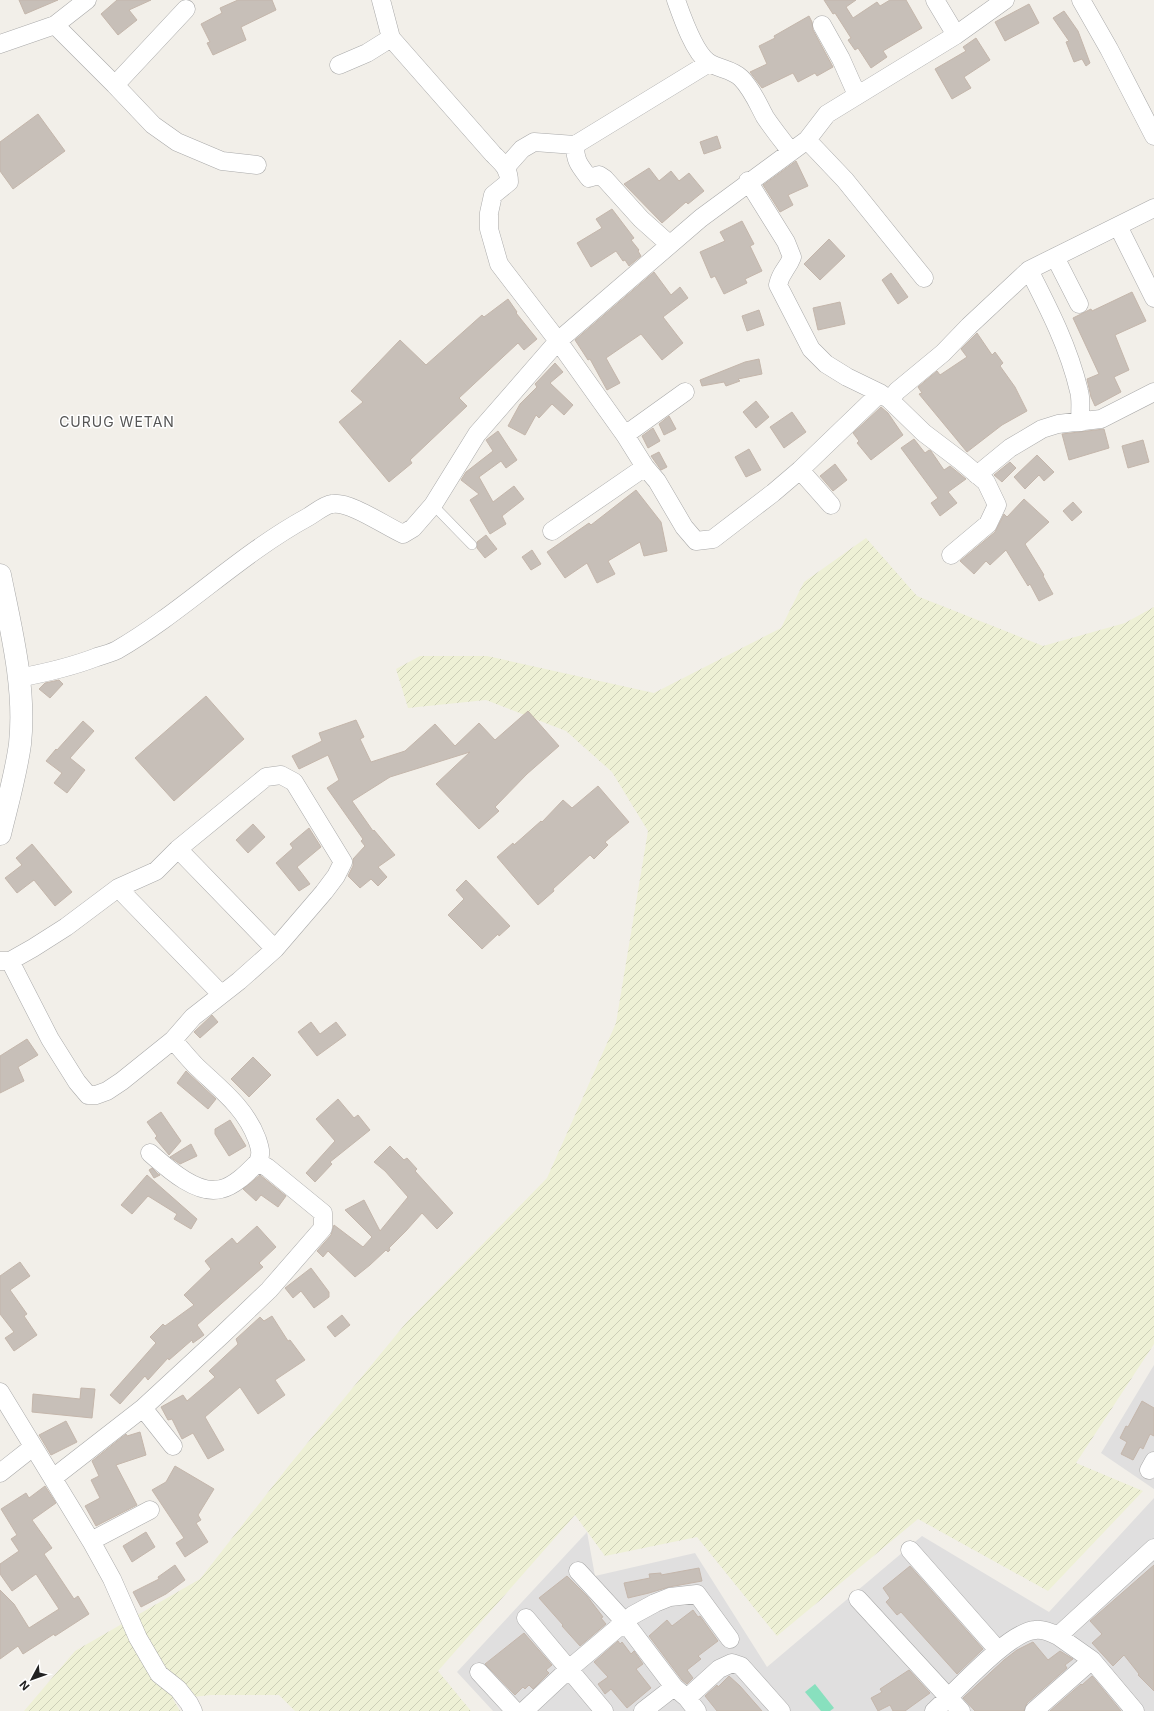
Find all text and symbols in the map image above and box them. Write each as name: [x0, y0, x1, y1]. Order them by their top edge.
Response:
district label: CURUG WETAN: [59, 413, 175, 430]
north arrow: [12, 1659, 52, 1699]
text: N: [16, 1678, 32, 1693]

